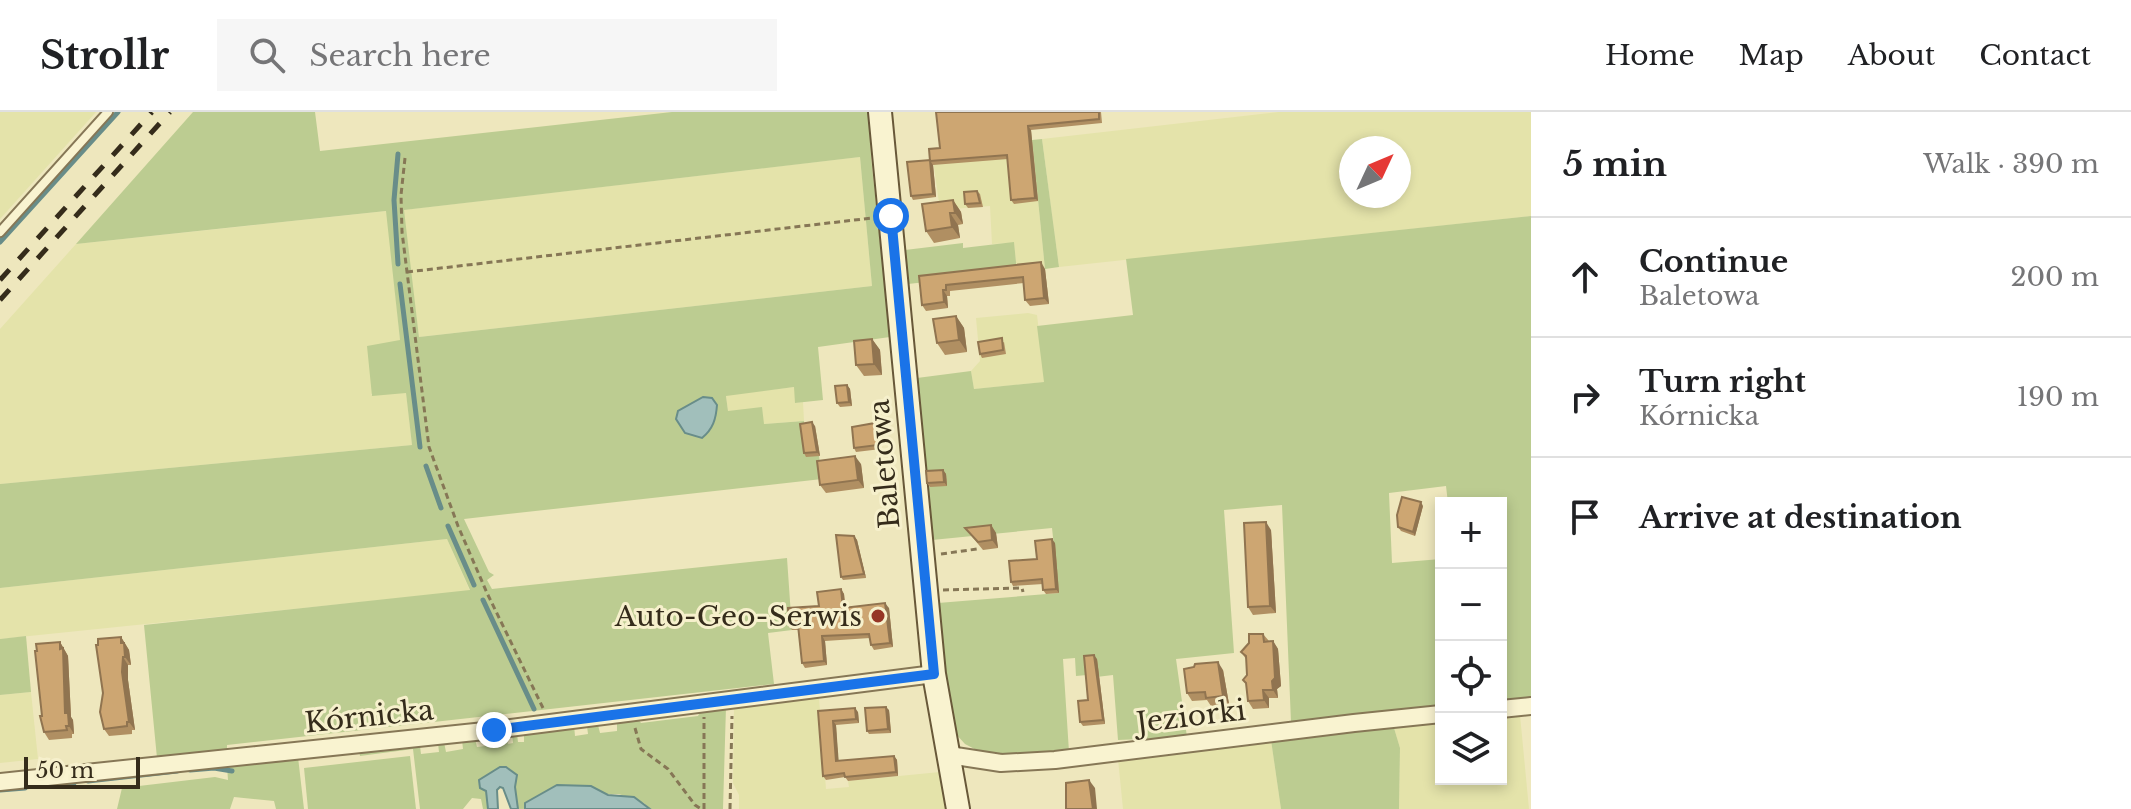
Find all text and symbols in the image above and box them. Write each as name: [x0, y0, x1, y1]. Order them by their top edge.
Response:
search box: [217, 19, 777, 91]
text: Strollr: [40, 32, 169, 79]
icon: search: [245, 33, 289, 77]
text: Search here: [309, 37, 491, 74]
text: Home: [1605, 38, 1695, 73]
text: Map: [1739, 38, 1804, 73]
text: About: [1848, 38, 1935, 73]
text: Contact: [1979, 38, 2091, 73]
north arrow: [1339, 136, 1411, 208]
text: 5 min: [1563, 143, 1667, 185]
text: Walk · 390 m: [1923, 148, 2099, 180]
route start: [873, 198, 909, 234]
text: Continue: [1639, 243, 1788, 280]
icon: ahead: [1563, 255, 1607, 299]
text: 200 m: [2010, 261, 2099, 293]
text: Baletowa: [1639, 280, 1759, 312]
text: Turn right: [1639, 363, 1806, 400]
icon: right: [1563, 375, 1607, 419]
text: 190 m: [2017, 381, 2099, 413]
street label: Baletowa: [861, 397, 908, 530]
text: Kórnicka: [1639, 400, 1759, 432]
icon: arrive: [1563, 495, 1607, 539]
map controls: [1435, 497, 1507, 785]
button: +: [1435, 497, 1507, 569]
text: Arrive at destination: [1639, 499, 1962, 536]
button: −: [1435, 569, 1507, 641]
place label: Auto-Geo-Serwis: [614, 599, 862, 634]
marker: Auto-Geo-Serwis: [869, 607, 887, 625]
button: locate: [1435, 641, 1507, 713]
street label: Kórnicka: [303, 692, 436, 741]
street label: Jeziorki: [1130, 692, 1248, 741]
route end: [476, 712, 512, 748]
button: layers: [1435, 713, 1507, 785]
scale bar: [24, 753, 140, 789]
text: 50 m: [36, 757, 94, 784]

